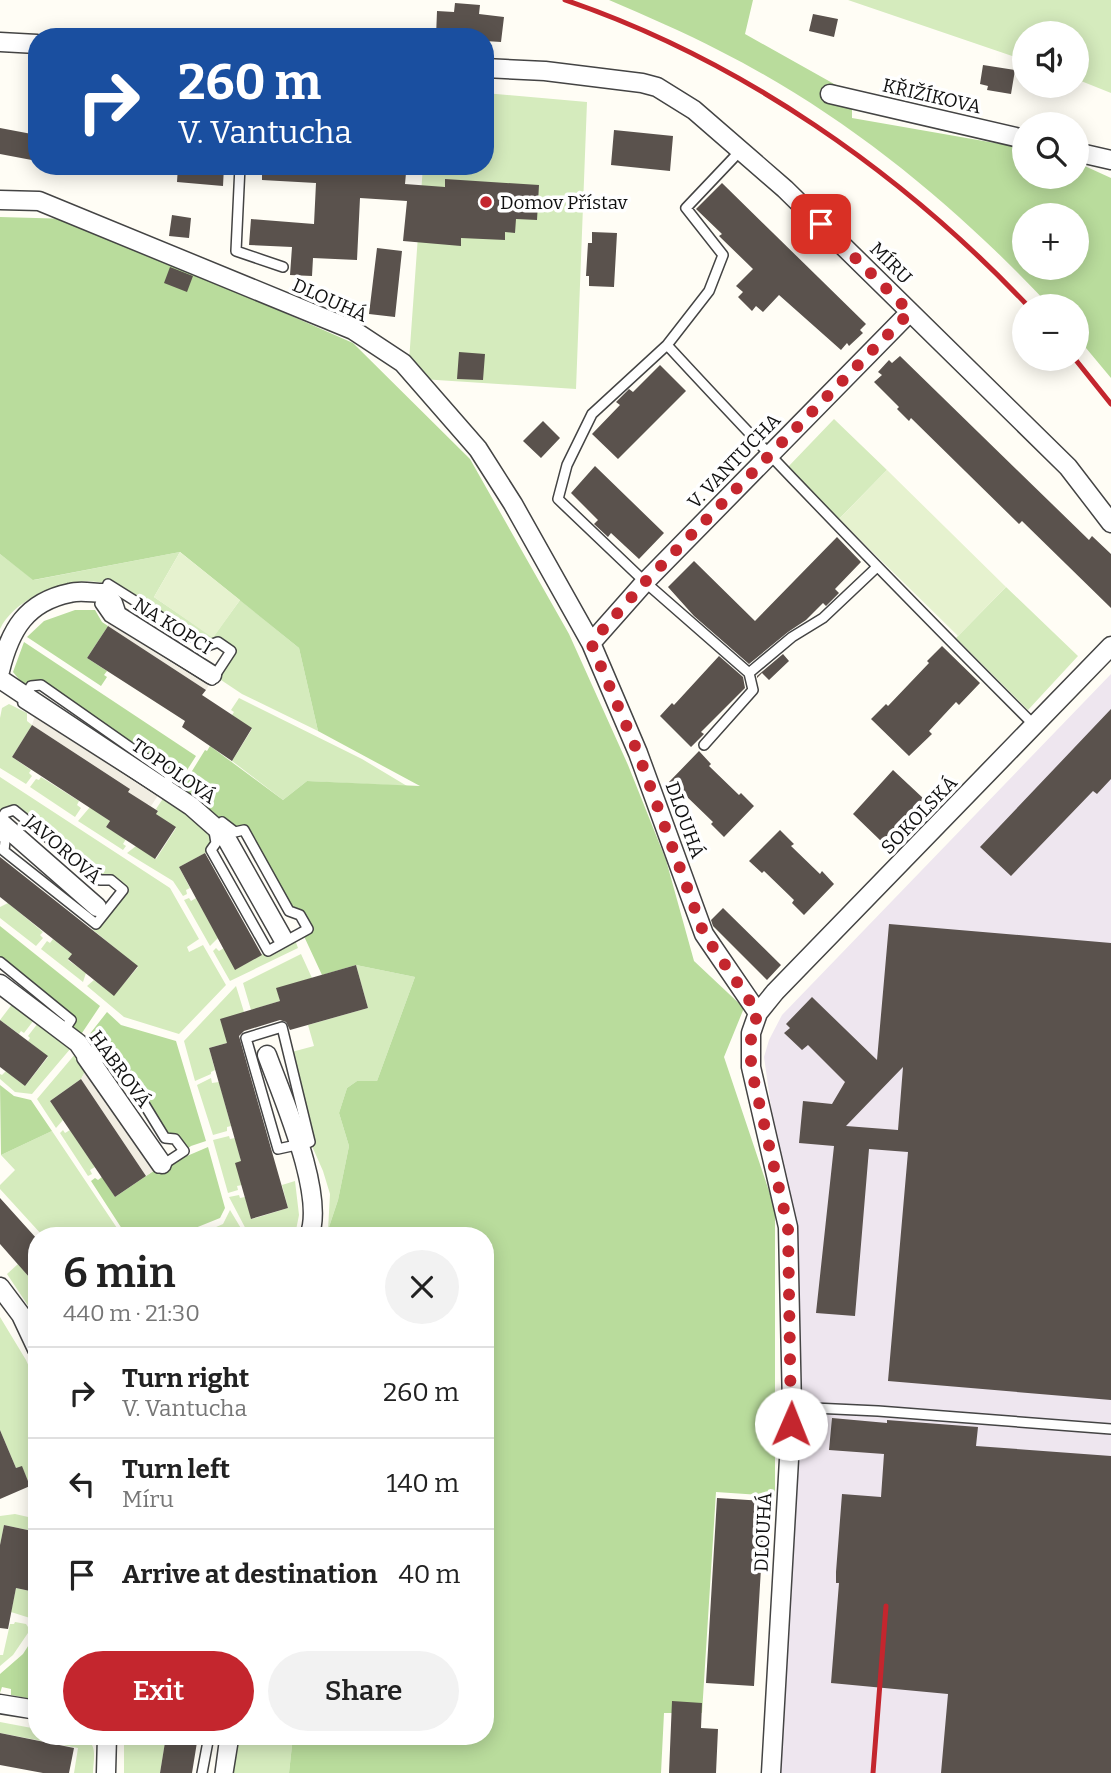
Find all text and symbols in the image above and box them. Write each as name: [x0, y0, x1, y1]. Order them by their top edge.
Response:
map controls: [1012, 21, 1089, 371]
button: sound: [1012, 21, 1089, 98]
text: 260 m: [178, 53, 321, 112]
icon: right: [63, 56, 154, 147]
street label: KŘIŽÍKOVA: [880, 74, 984, 119]
button: search: [1012, 112, 1089, 189]
text: V. Vantucha: [178, 113, 352, 151]
place label: Domov Přístav: [500, 191, 629, 214]
marker: Domov Přístav: [478, 194, 494, 210]
pin: [791, 194, 851, 254]
button: +: [1012, 203, 1089, 280]
icon: arrive: [802, 205, 840, 243]
street label: MÍRU: [865, 237, 917, 289]
street label: DLOUHÁ: [289, 273, 372, 327]
button: −: [1012, 294, 1089, 371]
street label: V. VANTUCHA: [683, 408, 786, 513]
street label: NA KOPCI: [129, 593, 217, 659]
street label: TOPOLOVÁ: [127, 733, 221, 809]
street label: SOKOLSKÁ: [876, 771, 962, 859]
street label: DLOUHÁ: [661, 779, 710, 862]
street label: JAVOROVÁ: [19, 809, 106, 889]
street label: HABROVÁ: [84, 1026, 156, 1112]
text: 6 min: [63, 1248, 176, 1298]
button: close: [385, 1250, 459, 1324]
text: 440 m · 21:30: [63, 1299, 200, 1327]
text: Turn right: [122, 1363, 249, 1394]
icon: right: [63, 1374, 101, 1412]
text: 260 m: [383, 1377, 459, 1408]
position arrow: [754, 1387, 828, 1461]
text: V. Vantucha: [122, 1394, 247, 1422]
text: Turn left: [122, 1454, 230, 1485]
icon: left: [63, 1465, 101, 1503]
text: 140 m: [387, 1468, 459, 1499]
text: Míru: [122, 1485, 174, 1513]
street label: DLOUHÁ: [749, 1491, 777, 1572]
icon: arrive: [63, 1556, 101, 1594]
text: Arrive at destination: [122, 1559, 377, 1590]
text: 40 m: [398, 1559, 460, 1590]
button: Exit: [63, 1651, 254, 1731]
button: Share: [268, 1651, 459, 1731]

